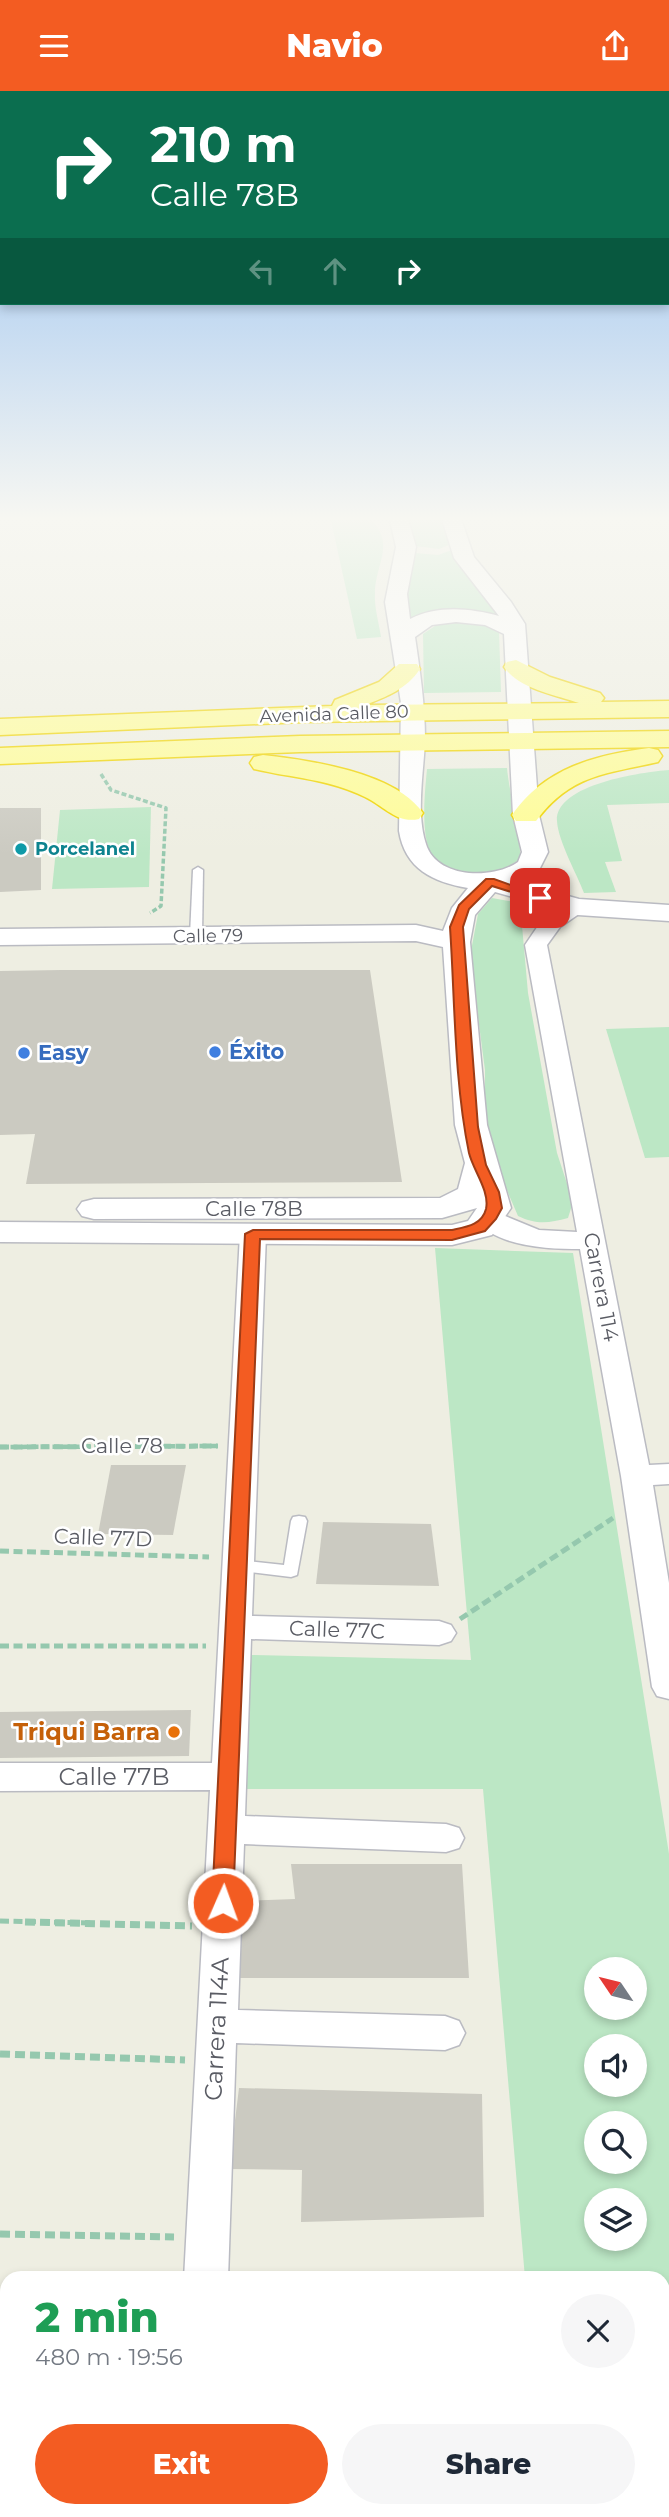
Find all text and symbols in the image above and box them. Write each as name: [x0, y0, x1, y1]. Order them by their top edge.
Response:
text: Navio: [286, 26, 383, 65]
icon: menu: [35, 27, 73, 65]
icon: share: [596, 27, 634, 65]
text: 210 m: [150, 115, 297, 174]
icon: right: [35, 119, 126, 210]
text: Calle 78B: [150, 175, 299, 214]
icon: left: [243, 252, 281, 290]
icon: ahead: [316, 252, 354, 290]
icon: right: [389, 252, 427, 290]
street label: Avenida Calle 80: [259, 700, 409, 728]
place label: Porcelanel: [35, 838, 135, 860]
marker: Porcelanel: [13, 841, 29, 857]
pin: [510, 868, 570, 928]
icon: arrive: [521, 879, 559, 917]
street label: Calle 79: [173, 924, 243, 948]
place label: Éxito: [229, 1039, 285, 1064]
place label: Easy: [38, 1040, 89, 1065]
marker: Éxito: [207, 1044, 223, 1060]
marker: Easy: [16, 1045, 32, 1061]
street label: Calle 78B: [205, 1196, 303, 1221]
street label: Carrera 114: [579, 1230, 624, 1344]
street label: Calle 78: [81, 1433, 163, 1458]
street label: Calle 77D: [53, 1523, 153, 1552]
street label: Calle 77C: [289, 1615, 385, 1644]
place label: Triqui Barra: [13, 1717, 160, 1746]
marker: Triqui Barra: [166, 1724, 182, 1740]
street label: Calle 77B: [58, 1762, 170, 1791]
position arrow: [186, 1866, 260, 1940]
street label: Carrera 114A: [198, 1956, 235, 2102]
north arrow: [584, 1957, 648, 2019]
map controls: [584, 1957, 647, 2251]
button: sound: [584, 2034, 647, 2097]
button: search: [584, 2111, 647, 2174]
button: layers: [584, 2188, 647, 2251]
text: 2 min: [35, 2291, 159, 2343]
button: close: [561, 2294, 635, 2368]
text: 480 m · 19:56: [35, 2343, 183, 2371]
button: Exit: [35, 2424, 328, 2504]
button: Share: [342, 2424, 635, 2504]

